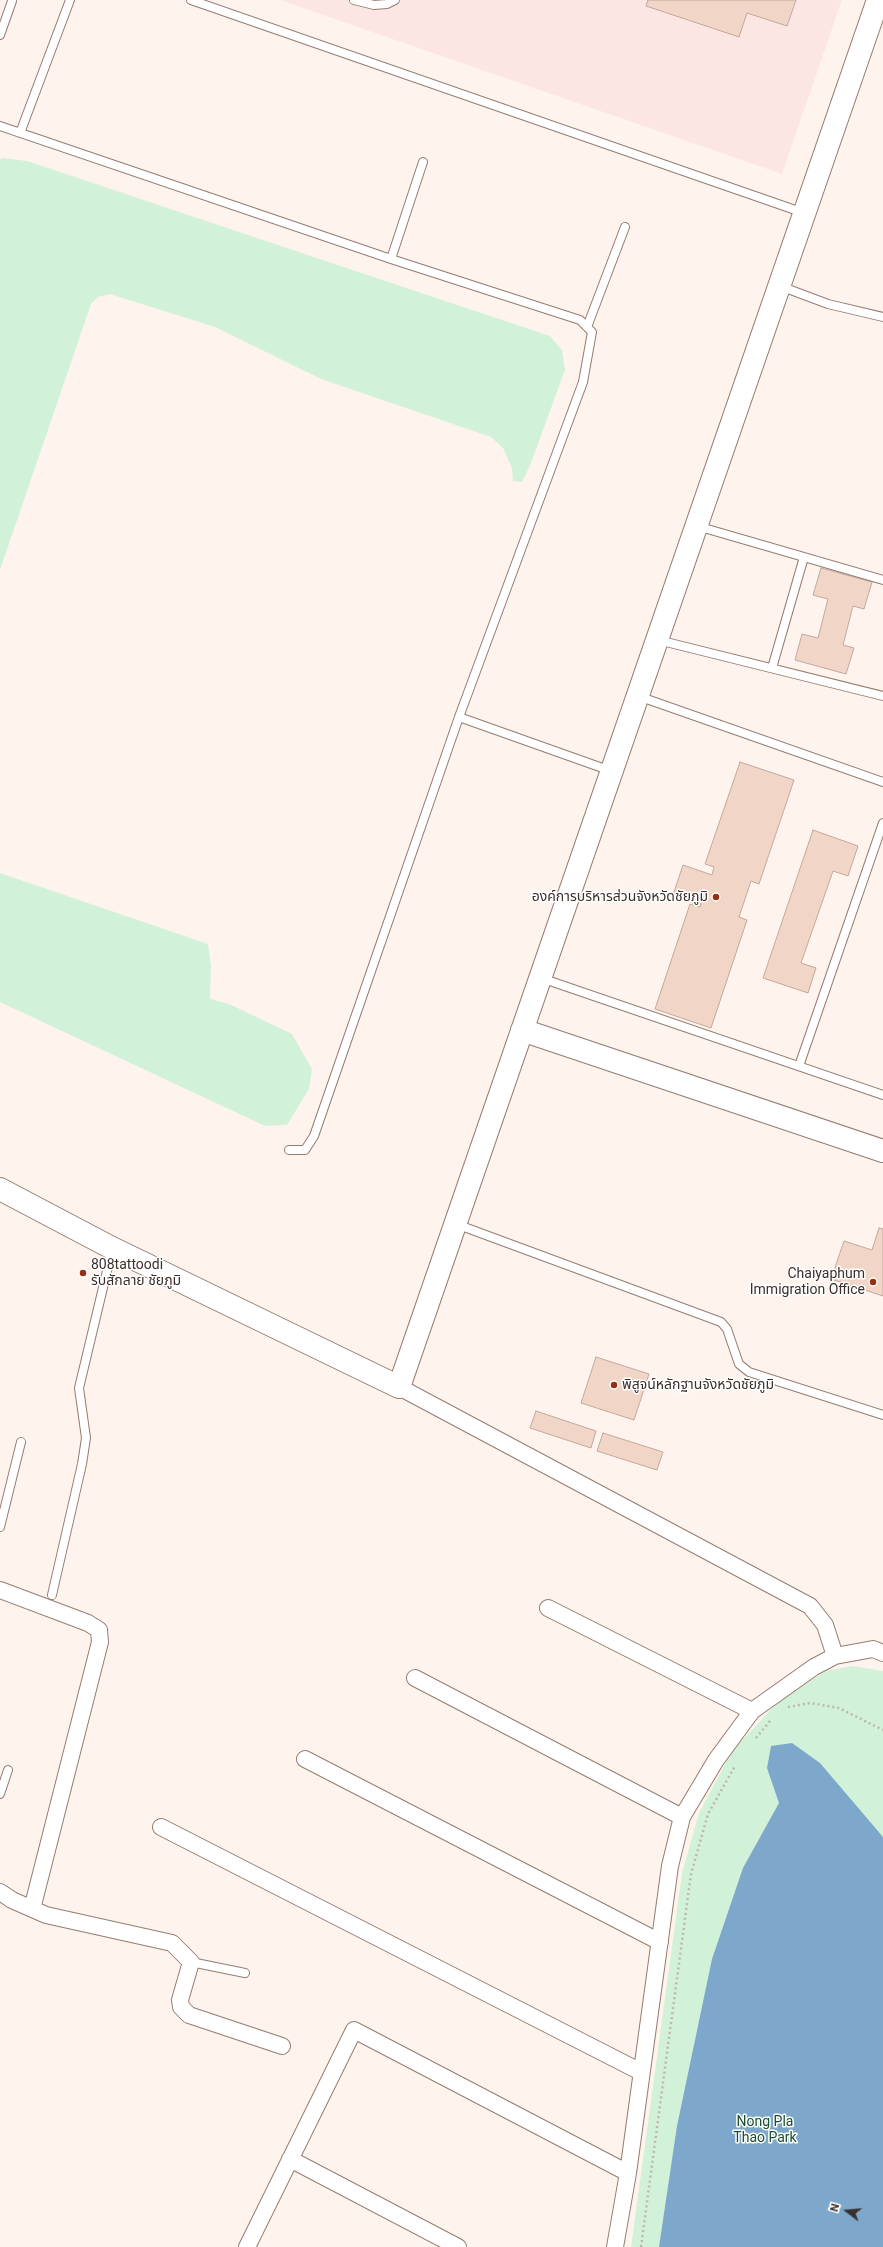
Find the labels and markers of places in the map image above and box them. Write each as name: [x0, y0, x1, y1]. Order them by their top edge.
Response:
place label: องค์การบริหารส่วนจังหวัดชัยภูมิ: [532, 889, 708, 905]
marker: องค์การบริหารส่วนจังหวัดชัยภูมิ: [711, 892, 721, 902]
place label: 808tattoodi รับสักลาย ชัยภูมิ: [91, 1257, 181, 1290]
place label: Chaiyaphum Immigration Office: [750, 1266, 865, 1298]
marker: 808tattoodi รับสักลาย ชัยภูมิ: [78, 1268, 88, 1278]
marker: Chaiyaphum Immigration Office: [868, 1277, 878, 1287]
place label: พิสูจน์หลักฐานจังหวัดชัยภูมิ: [622, 1377, 774, 1393]
marker: พิสูจน์หลักฐานจังหวัดชัยภูมิ: [609, 1380, 619, 1390]

